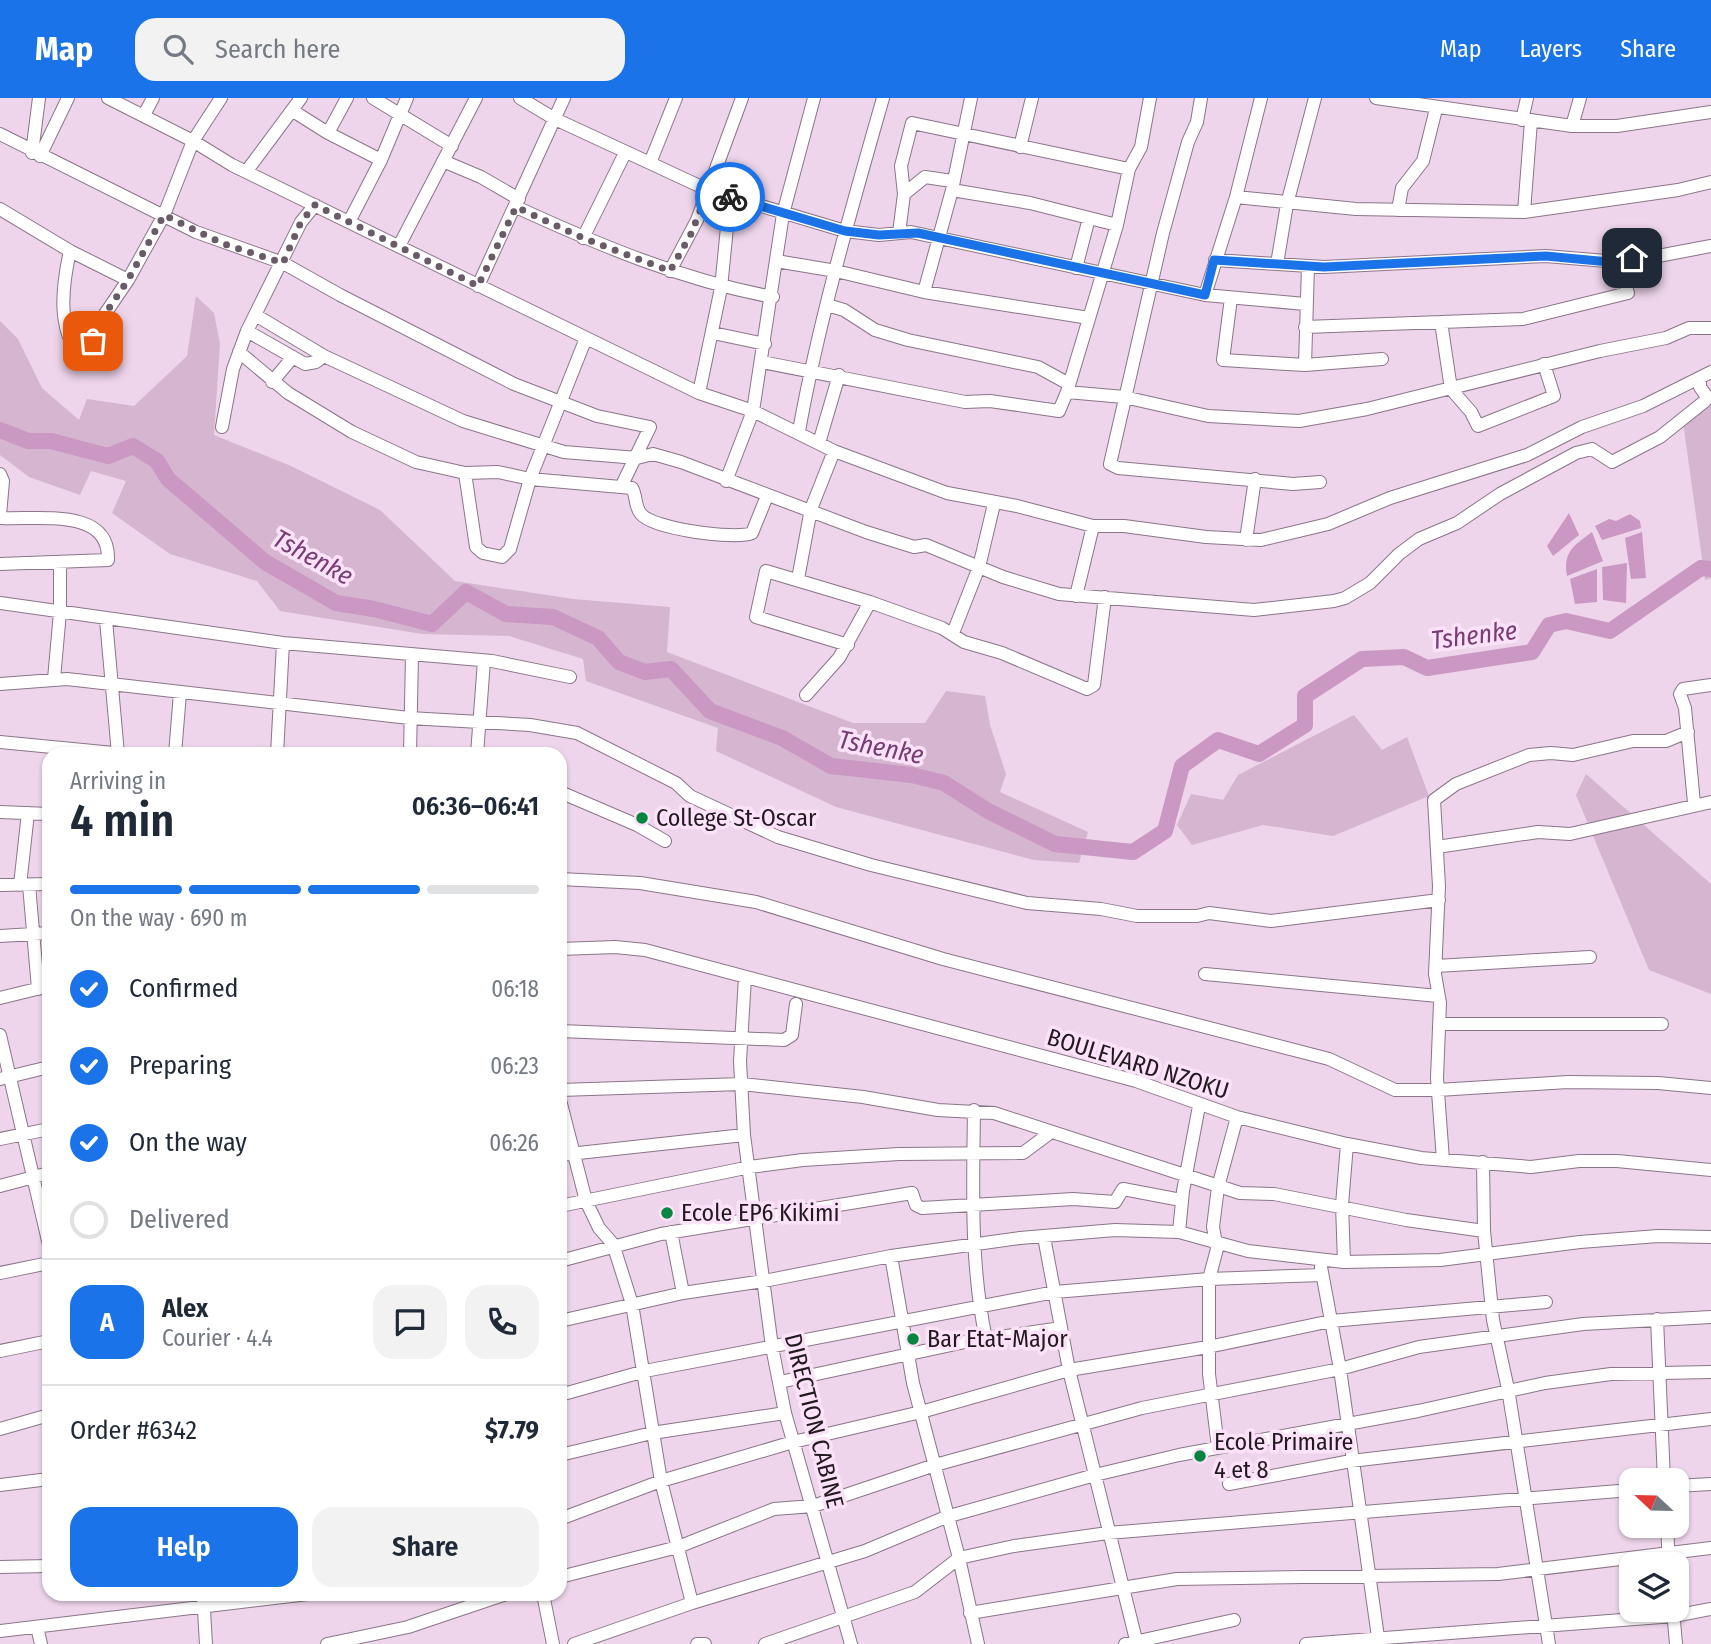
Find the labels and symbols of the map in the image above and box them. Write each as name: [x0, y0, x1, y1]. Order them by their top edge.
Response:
courier: [695, 162, 765, 232]
pin: [1602, 228, 1662, 288]
pin: [63, 311, 123, 371]
water label: Tshenke: [267, 523, 358, 592]
water label: Tshenke: [1429, 615, 1519, 656]
water label: Tshenke: [836, 724, 926, 771]
place label: College St-Oscar: [656, 804, 817, 832]
marker: College St-Oscar: [634, 810, 650, 826]
street label: BOULEVARD NZOKU: [1044, 1023, 1232, 1105]
place label: Ecole EP6 Kikimi: [681, 1199, 840, 1227]
marker: Ecole EP6 Kikimi: [659, 1205, 675, 1221]
place label: Bar Etat-Major: [927, 1325, 1068, 1353]
street label: DIRECTION CABINE: [779, 1331, 849, 1511]
marker: Bar Etat-Major: [905, 1331, 921, 1347]
place label: Ecole Primaire 4 et 8: [1214, 1428, 1353, 1484]
marker: Ecole Primaire 4 et 8: [1192, 1448, 1208, 1464]
north arrow: [1619, 1468, 1689, 1538]

